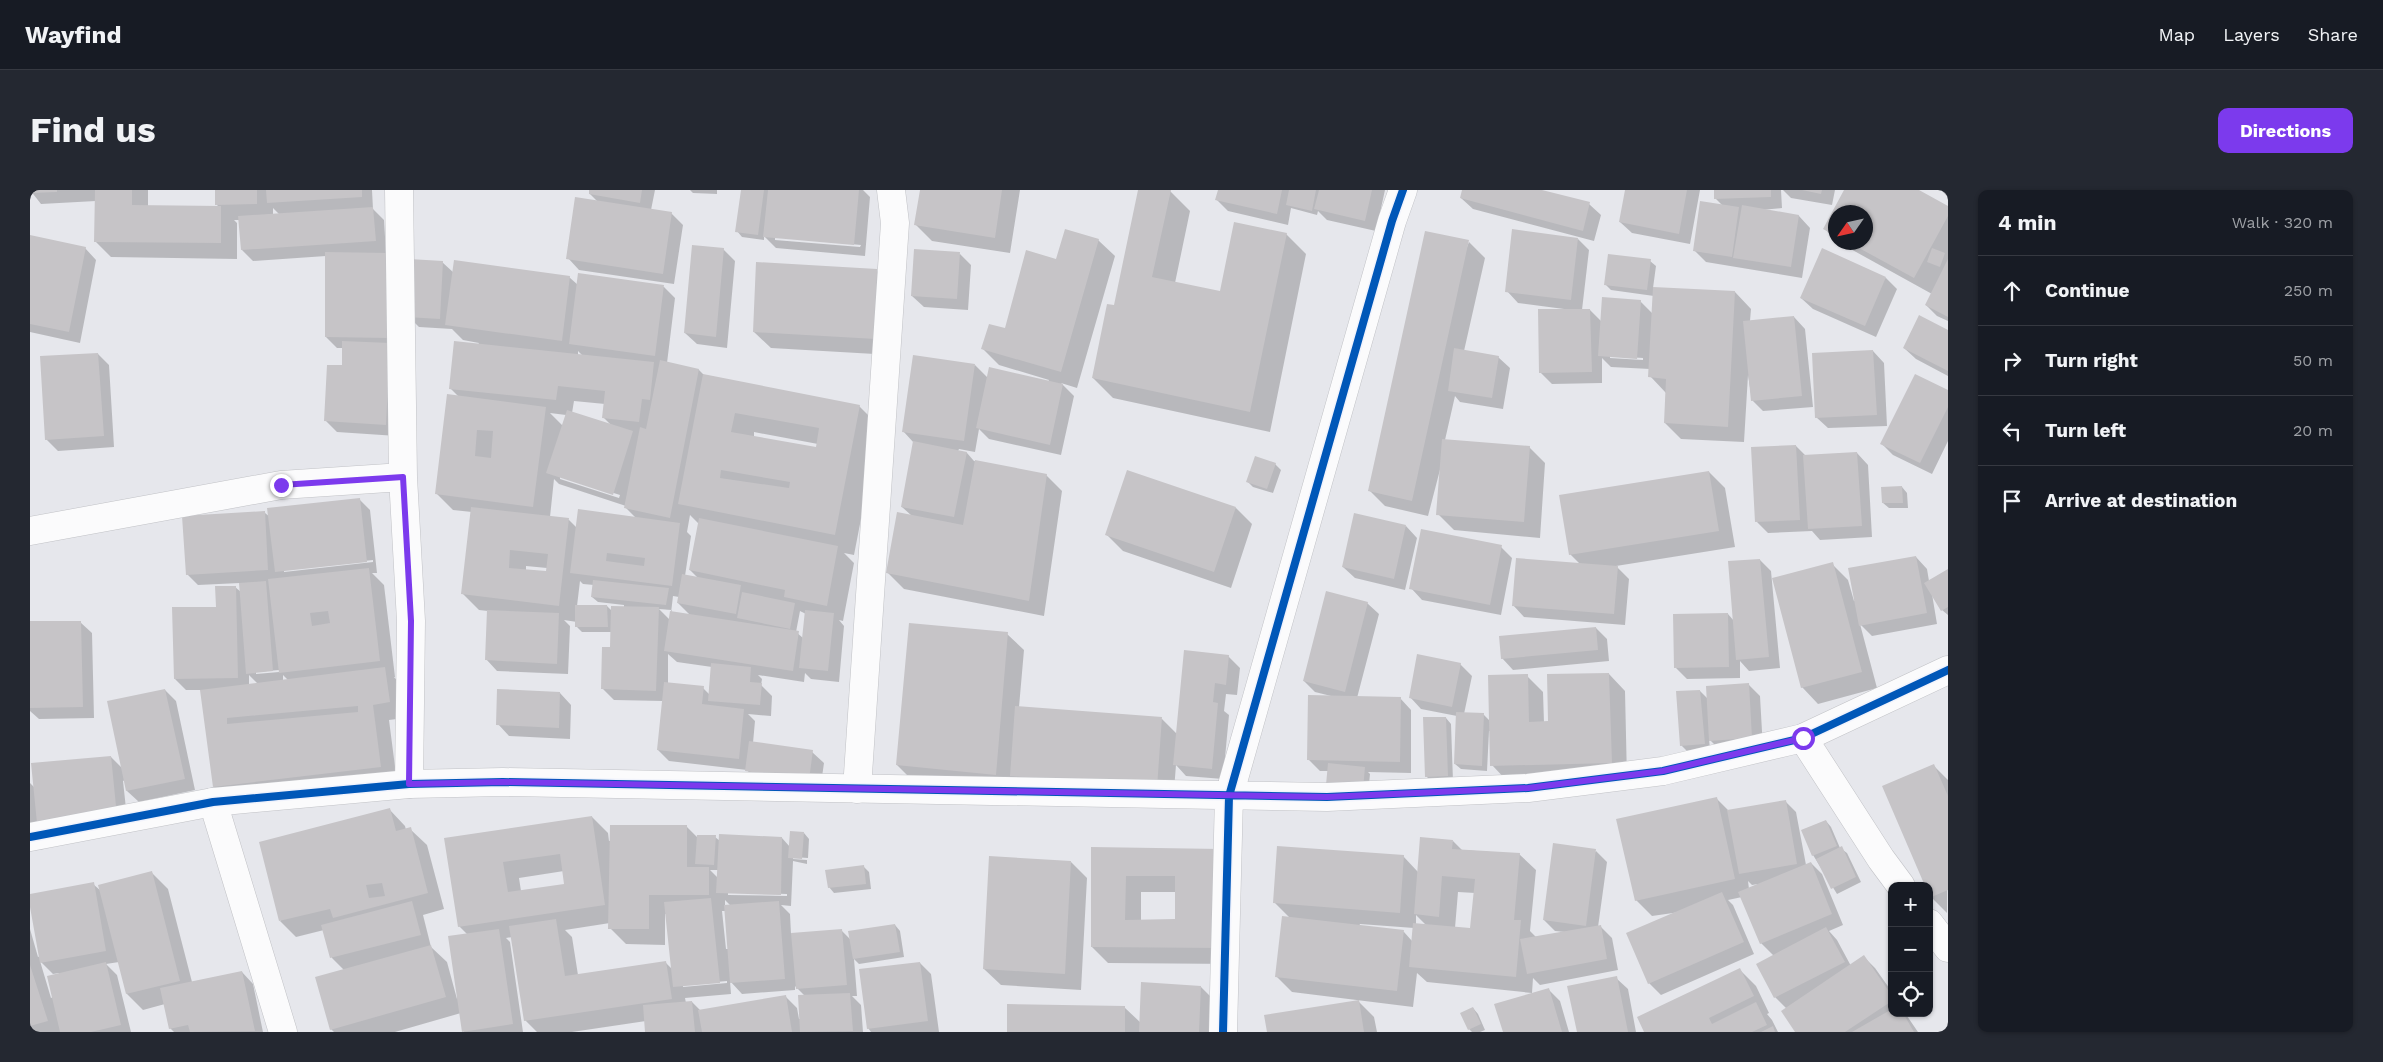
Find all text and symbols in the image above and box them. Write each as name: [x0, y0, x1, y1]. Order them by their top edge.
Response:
text: Wayfind: [25, 21, 121, 49]
text: Map: [2158, 24, 2195, 45]
text: Layers: [2223, 24, 2280, 45]
text: Share: [2308, 24, 2358, 45]
button: Directions: [2218, 108, 2353, 153]
text: Find us: [30, 109, 156, 151]
north arrow: [1828, 205, 1873, 250]
text: 4 min: [1998, 210, 2056, 235]
text: Walk · 320 m: [2232, 213, 2333, 232]
icon: ahead: [1998, 277, 2026, 305]
text: Continue: [2045, 279, 2129, 302]
text: 250 m: [2284, 281, 2333, 300]
icon: right: [1998, 347, 2026, 375]
text: Turn right: [2045, 349, 2138, 372]
text: 50 m: [2293, 351, 2333, 370]
icon: left: [1998, 417, 2026, 445]
text: Turn left: [2045, 419, 2126, 442]
text: 20 m: [2293, 421, 2333, 440]
route end: [270, 474, 293, 497]
icon: arrive: [1998, 487, 2026, 515]
text: Arrive at destination: [2045, 489, 2237, 512]
route start: [1792, 727, 1815, 750]
map controls: [1888, 882, 1933, 1017]
button: +: [1888, 882, 1933, 927]
button: −: [1888, 927, 1933, 972]
button: locate: [1888, 972, 1933, 1017]

